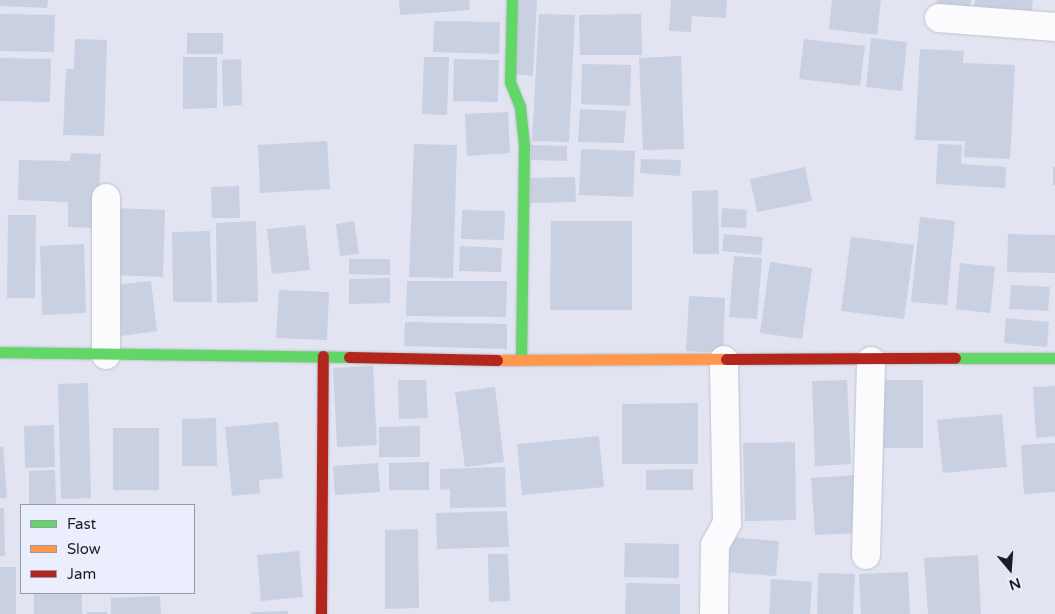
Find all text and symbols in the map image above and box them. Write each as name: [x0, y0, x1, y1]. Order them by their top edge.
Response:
legend: [20, 504, 195, 594]
text: Fast: [67, 515, 96, 533]
text: Slow: [67, 540, 101, 558]
north arrow: [985, 544, 1035, 594]
text: Jam: [67, 565, 96, 583]
text: N: [1007, 574, 1023, 594]

